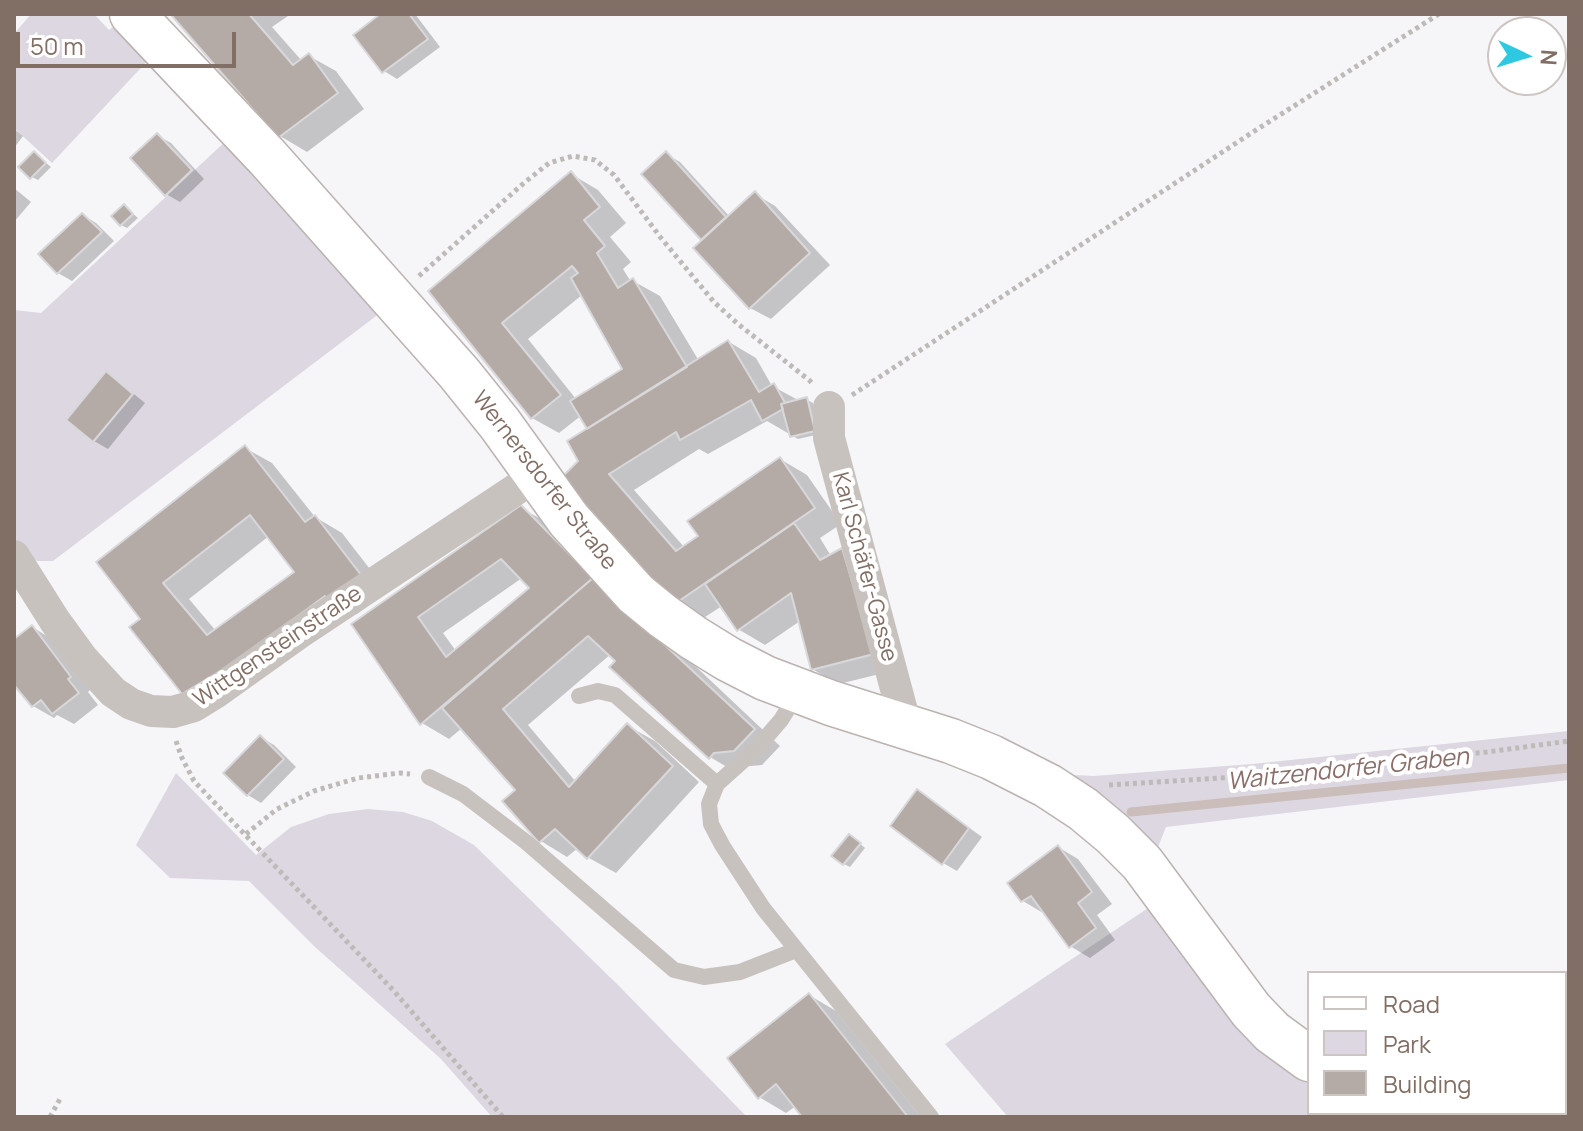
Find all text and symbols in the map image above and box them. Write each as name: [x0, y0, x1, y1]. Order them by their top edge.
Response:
scale bar: [20, 16, 240, 66]
north arrow: [1487, 16, 1567, 96]
text: 50 m: [30, 29, 84, 62]
text: N: [1533, 49, 1564, 66]
street label: Wernersdorfer Straße: [466, 386, 622, 576]
street label: Karl Schäfer-Gasse: [826, 469, 902, 665]
street label: Wittgensteinstraße: [189, 581, 367, 713]
water label: Waitzendorfer Graben: [1226, 743, 1470, 797]
legend: [1307, 971, 1567, 1115]
text: Road: [1383, 987, 1440, 1020]
text: Park: [1383, 1027, 1431, 1060]
text: Building: [1383, 1067, 1471, 1100]

